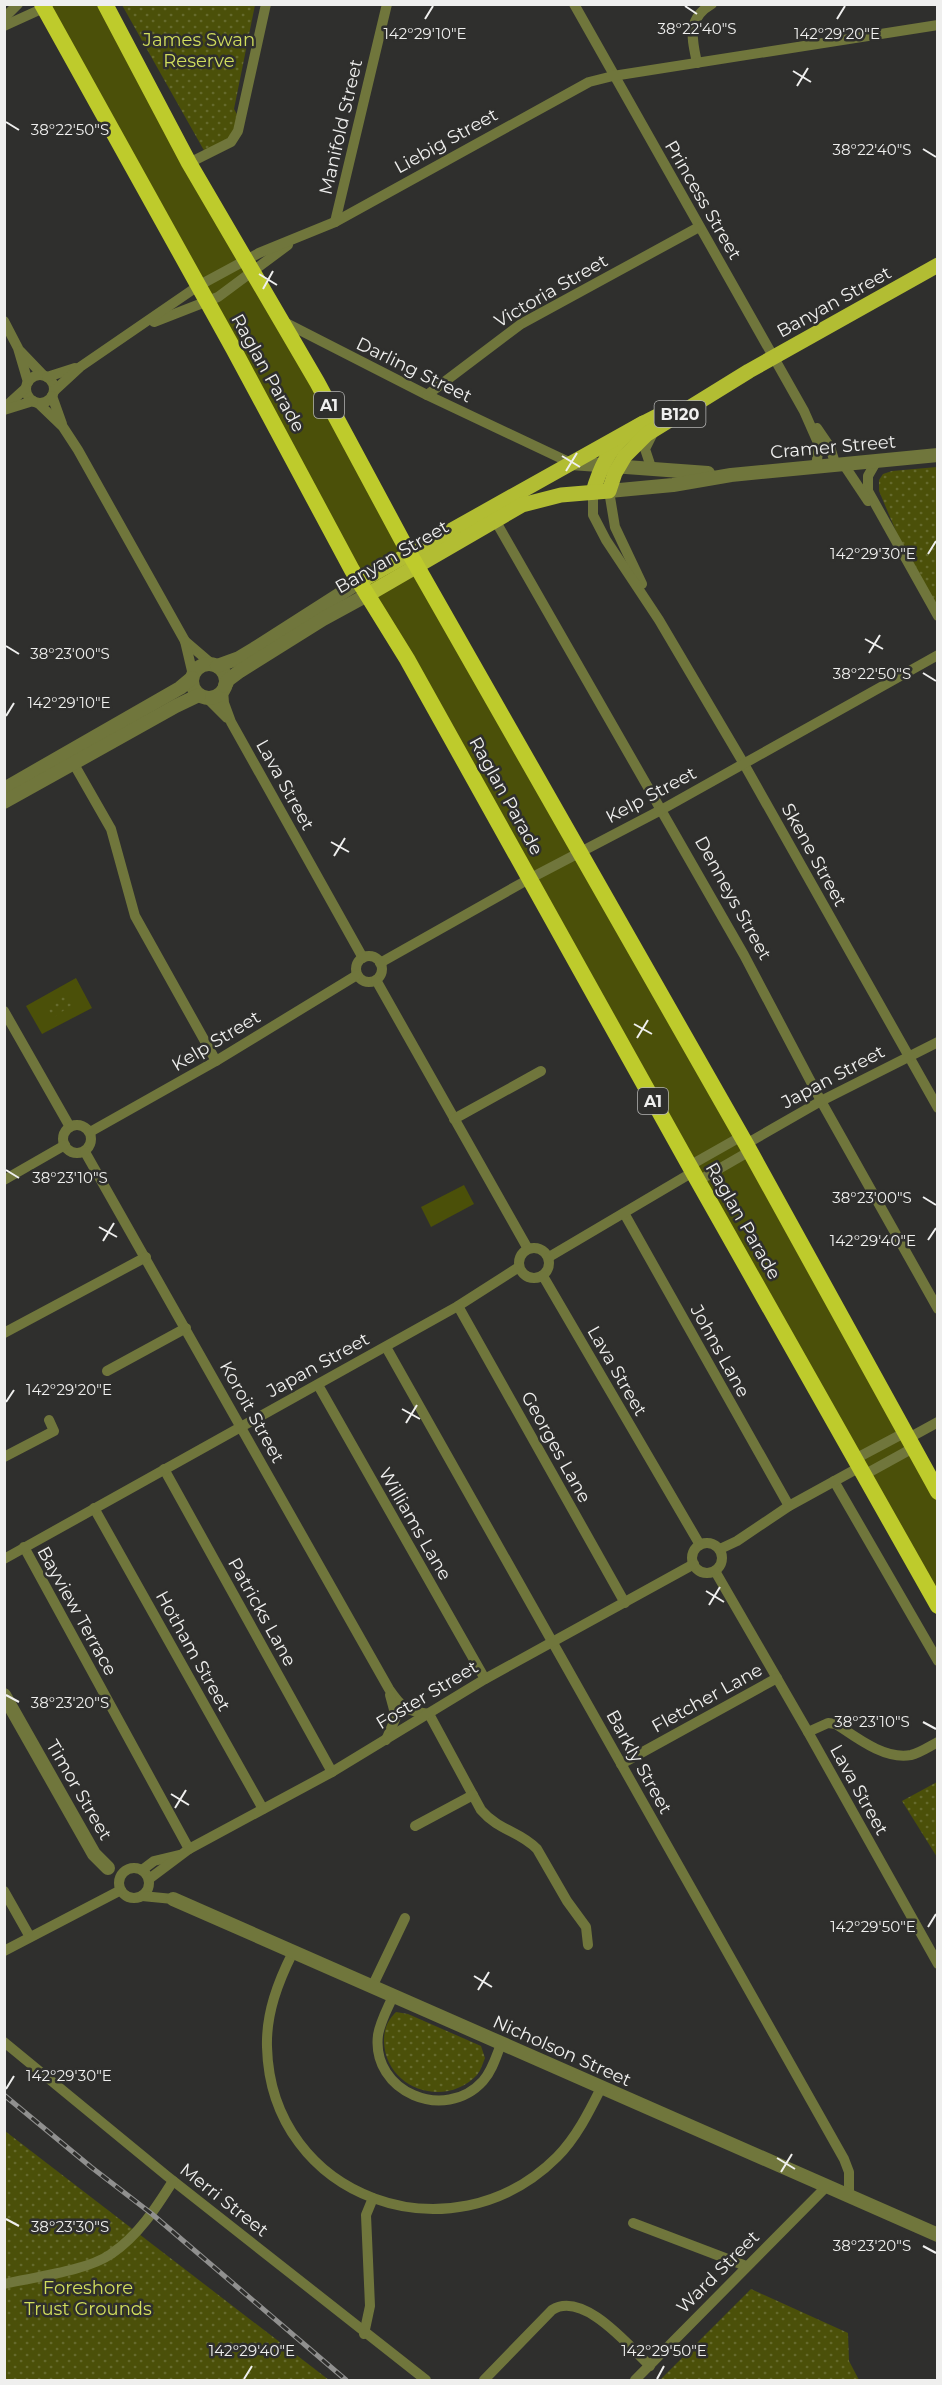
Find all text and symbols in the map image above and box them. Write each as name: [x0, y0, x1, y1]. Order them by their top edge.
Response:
text: 38°22'40"S: [657, 19, 737, 38]
text: 142°29'10"E: [383, 24, 467, 43]
text: 142°29'20"E: [794, 24, 880, 43]
park label: James Swan Reserve: [142, 29, 255, 72]
street label: Manifold Street: [315, 57, 367, 197]
street label: Liebig Street: [390, 104, 502, 178]
text: 38°22'50"S: [31, 120, 109, 139]
street label: Princess Street: [660, 136, 746, 264]
text: 38°22'40"S: [832, 140, 912, 159]
street label: Victoria Street: [490, 250, 612, 332]
street label: Banyan Street: [773, 262, 895, 342]
street label: Raglan Parade: [226, 310, 310, 436]
street label: Darling Street: [353, 333, 475, 407]
road number: A1: [314, 392, 344, 418]
road number: B120: [654, 401, 706, 427]
street label: Cramer Street: [769, 431, 897, 463]
street label: Banyan Street: [331, 516, 453, 598]
text: 142°29'30"E: [830, 544, 916, 563]
text: 38°23'00"S: [30, 644, 110, 663]
text: 38°22'50"S: [833, 664, 911, 683]
text: 142°29'10"E: [27, 693, 111, 712]
street label: Raglan Parade: [464, 733, 548, 859]
street label: Lava Street: [251, 736, 319, 834]
street label: Kelp Street: [602, 762, 700, 828]
street label: Skene Street: [777, 800, 851, 910]
street label: Denneys Street: [690, 832, 776, 964]
street label: Kelp Street: [168, 1006, 264, 1076]
street label: Japan Street: [777, 1041, 888, 1114]
road number: A1: [638, 1088, 668, 1114]
street label: Raglan Parade: [701, 1158, 786, 1284]
text: 38°23'10"S: [32, 1168, 108, 1187]
text: 38°23'00"S: [832, 1188, 912, 1207]
text: 142°29'40"E: [830, 1231, 916, 1250]
street label: Johns Lane: [685, 1300, 755, 1401]
street label: Lava Street: [582, 1322, 652, 1420]
street label: Japan Street: [262, 1328, 373, 1403]
street label: Koroit Street: [215, 1357, 289, 1467]
text: 142°29'20"E: [26, 1380, 112, 1399]
street label: Georges Lane: [516, 1387, 596, 1507]
street label: Williams Lane: [374, 1464, 456, 1584]
street label: Bayview Terrace: [32, 1542, 122, 1680]
street label: Patricks Lane: [223, 1554, 301, 1670]
street label: Hotham Street: [151, 1587, 235, 1715]
street label: Foster Street: [372, 1656, 482, 1734]
street label: Fletcher Lane: [648, 1658, 766, 1738]
text: 38°23'20"S: [31, 1693, 109, 1712]
street label: Barkly Street: [601, 1706, 677, 1818]
text: 38°23'10"S: [834, 1712, 910, 1731]
street label: Timor Street: [41, 1736, 117, 1844]
street label: Lava Street: [825, 1741, 893, 1839]
text: 142°29'50"E: [830, 1917, 916, 1936]
street label: Nicholson Street: [489, 2011, 635, 2091]
text: 142°29'30"E: [26, 2066, 112, 2085]
street label: Merri Street: [175, 2159, 273, 2241]
text: 38°23'30"S: [31, 2217, 109, 2236]
street label: Ward Street: [672, 2226, 764, 2318]
text: 38°23'20"S: [833, 2236, 911, 2255]
park label: Foreshore Trust Grounds: [24, 2277, 152, 2320]
text: 142°29'40"E: [209, 2341, 295, 2360]
text: 142°29'50"E: [621, 2341, 707, 2360]

